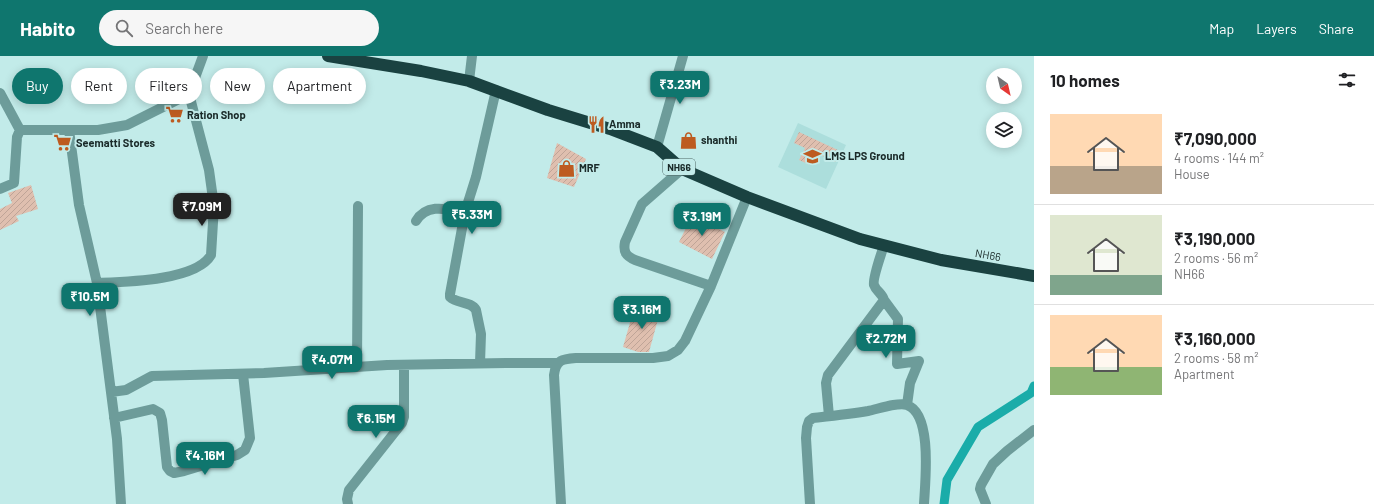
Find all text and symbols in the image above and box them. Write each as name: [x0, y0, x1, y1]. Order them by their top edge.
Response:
search box: [99, 10, 379, 46]
text: Habito: [20, 17, 75, 40]
icon: search: [113, 17, 135, 39]
text: Search here: [145, 19, 223, 37]
text: Map: [1209, 20, 1234, 37]
text: Layers: [1256, 20, 1297, 37]
text: Share: [1319, 20, 1354, 37]
chip: Buy: [12, 68, 63, 104]
chip: Rent: [71, 68, 127, 104]
chip: Filters: [135, 68, 202, 104]
chip: New: [210, 68, 265, 104]
chip: Apartment: [273, 68, 366, 104]
north arrow: [986, 68, 1022, 104]
map controls: [986, 68, 1022, 148]
icon: filters: [1336, 69, 1358, 91]
text: 10 homes: [1050, 70, 1120, 90]
pin: ₹3.23M: [647, 71, 713, 105]
text: ₹3.23M: [659, 76, 701, 92]
supermarket icon: Ration Shop: [164, 105, 184, 125]
place label: Ration Shop: [187, 108, 246, 121]
button: layers: [986, 112, 1022, 148]
restaurant icon: Amma: [586, 114, 606, 134]
place label: Amma: [609, 117, 641, 130]
text: ₹7,090,000: [1174, 128, 1257, 148]
shop icon: shanthi: [678, 130, 698, 150]
icon: home: [1082, 130, 1130, 178]
supermarket icon: Seematti Stores: [53, 133, 73, 153]
place label: shanthi: [701, 133, 738, 146]
place label: Seematti Stores: [76, 136, 156, 149]
school or university icon: LMS LPS Ground: [802, 146, 822, 166]
place label: LMS LPS Ground: [825, 149, 905, 162]
text: 4 rooms · 144 m²: [1174, 150, 1264, 166]
shop icon: MRF: [556, 158, 576, 178]
road number: NH66: [663, 159, 695, 175]
place label: MRF: [579, 161, 600, 174]
text: House: [1174, 166, 1210, 182]
pin: ₹7.09M: [169, 193, 235, 227]
text: ₹7.09M: [182, 198, 222, 214]
pin: ₹5.33M: [439, 201, 505, 235]
pin: ₹3.19M: [669, 203, 735, 237]
text: ₹5.33M: [451, 206, 493, 222]
text: ₹3.19M: [683, 208, 721, 224]
text: ₹3,190,000: [1174, 228, 1255, 248]
icon: home: [1082, 231, 1130, 279]
street label: NH66: [974, 246, 1002, 263]
text: 2 rooms · 56 m²: [1174, 250, 1258, 266]
text: NH66: [1174, 266, 1205, 282]
pin: ₹10.5M: [57, 283, 123, 317]
text: ₹10.5M: [70, 288, 110, 304]
pin: ₹3.16M: [609, 296, 675, 330]
text: ₹3.16M: [623, 301, 661, 317]
pin: ₹2.72M: [853, 325, 919, 359]
text: ₹3,160,000: [1174, 328, 1255, 348]
text: ₹2.72M: [865, 330, 907, 346]
icon: home: [1082, 331, 1130, 379]
pin: ₹4.07M: [299, 346, 365, 380]
text: 2 rooms · 58 m²: [1174, 350, 1258, 366]
text: ₹4.07M: [311, 351, 353, 367]
text: Apartment: [1174, 366, 1235, 382]
pin: ₹6.15M: [343, 405, 409, 439]
text: ₹6.15M: [357, 410, 395, 426]
pin: ₹4.16M: [172, 442, 238, 476]
text: ₹4.16M: [185, 447, 225, 463]

